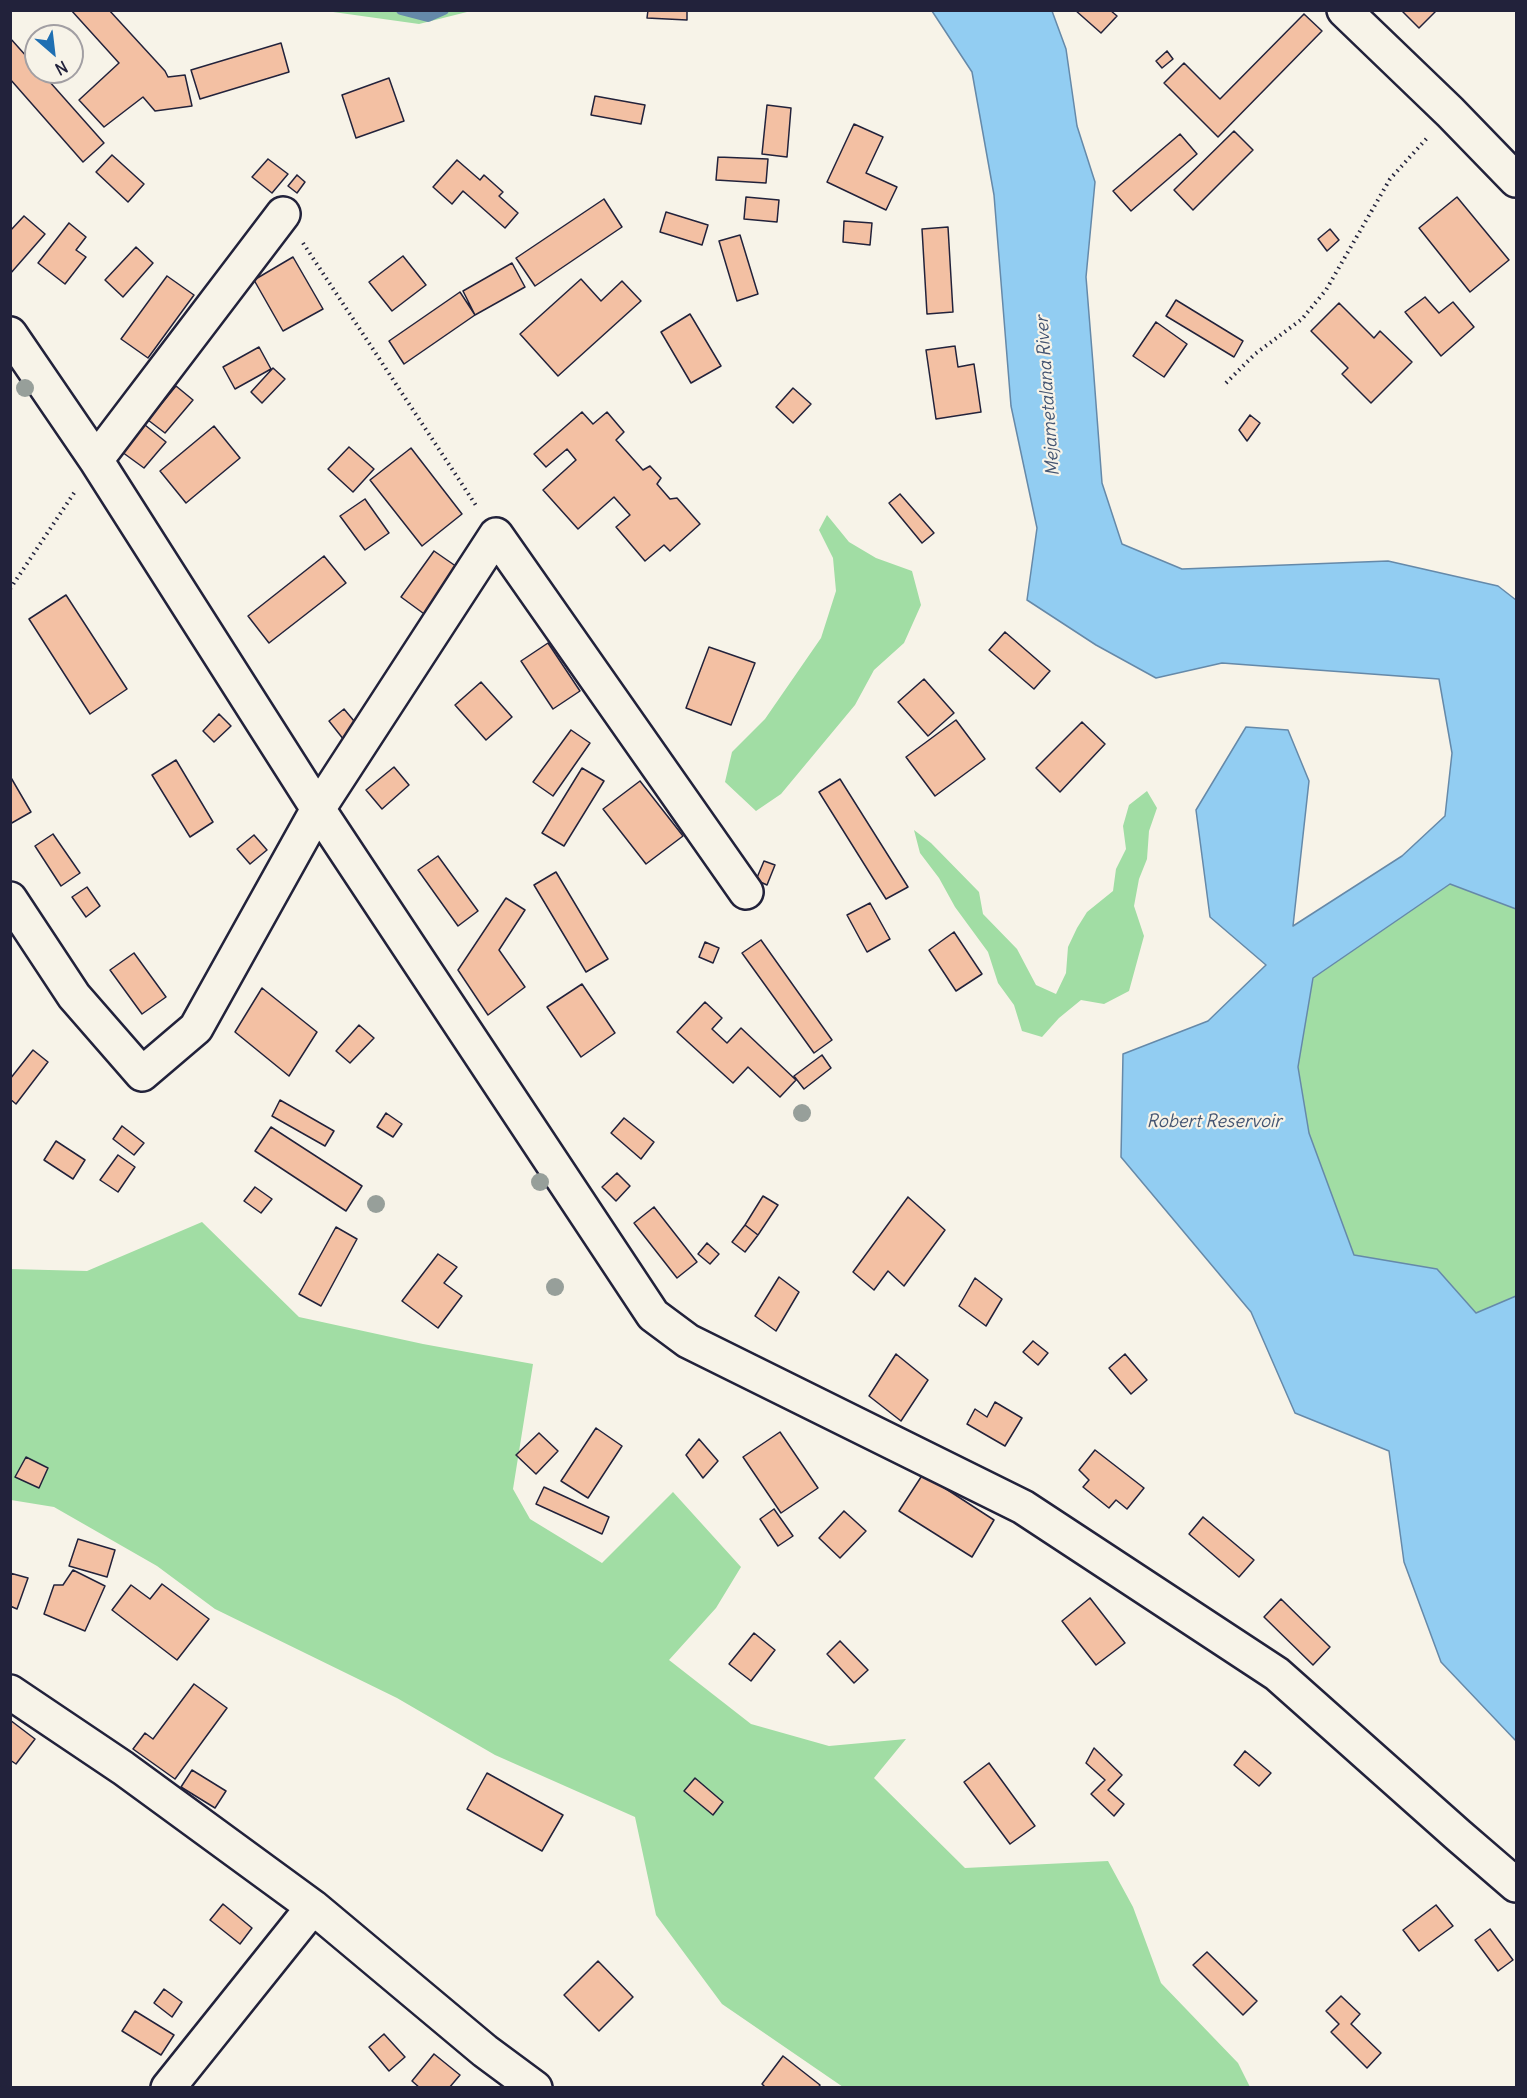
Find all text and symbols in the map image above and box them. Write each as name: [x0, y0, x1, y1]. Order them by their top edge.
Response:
north arrow: [24, 24, 84, 84]
text: N: [52, 57, 71, 80]
water label: Mejametalana River: [1032, 315, 1064, 477]
water label: Robert Reservoir: [1147, 1111, 1281, 1133]

